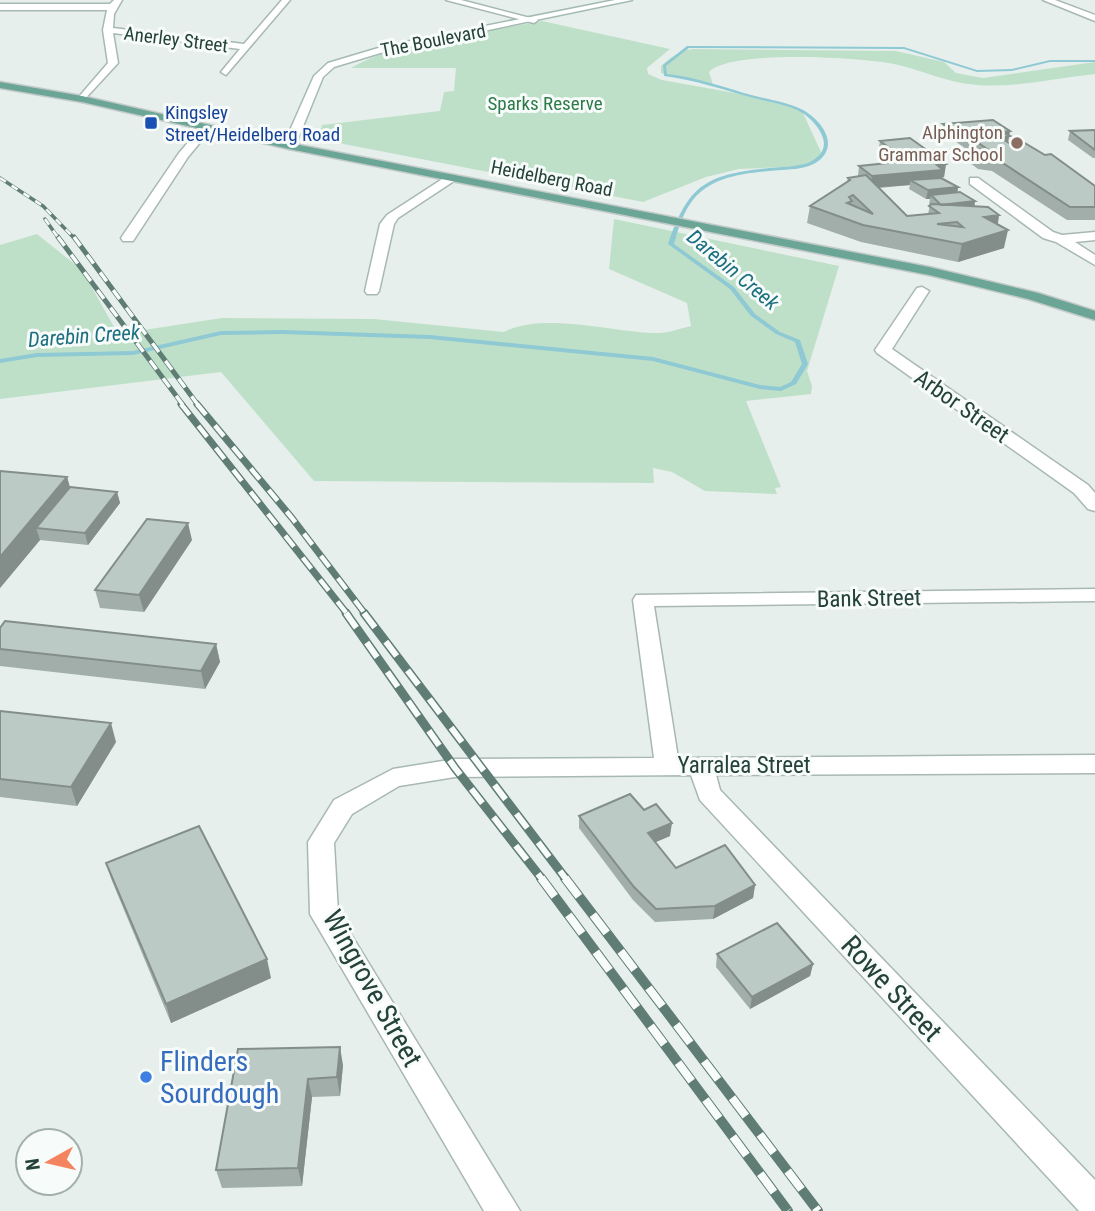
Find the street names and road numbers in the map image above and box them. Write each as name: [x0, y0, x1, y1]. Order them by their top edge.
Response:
street label: The Boulevard: [379, 19, 488, 62]
street label: Anerley Street: [123, 22, 229, 57]
street label: Heidelberg Road: [489, 155, 615, 202]
street label: Arbor Street: [909, 364, 1014, 449]
street label: Bank Street: [817, 584, 921, 613]
street label: Yarralea Street: [677, 752, 811, 779]
street label: Wingrove Street: [316, 904, 429, 1072]
street label: Rowe Street: [834, 929, 949, 1048]

